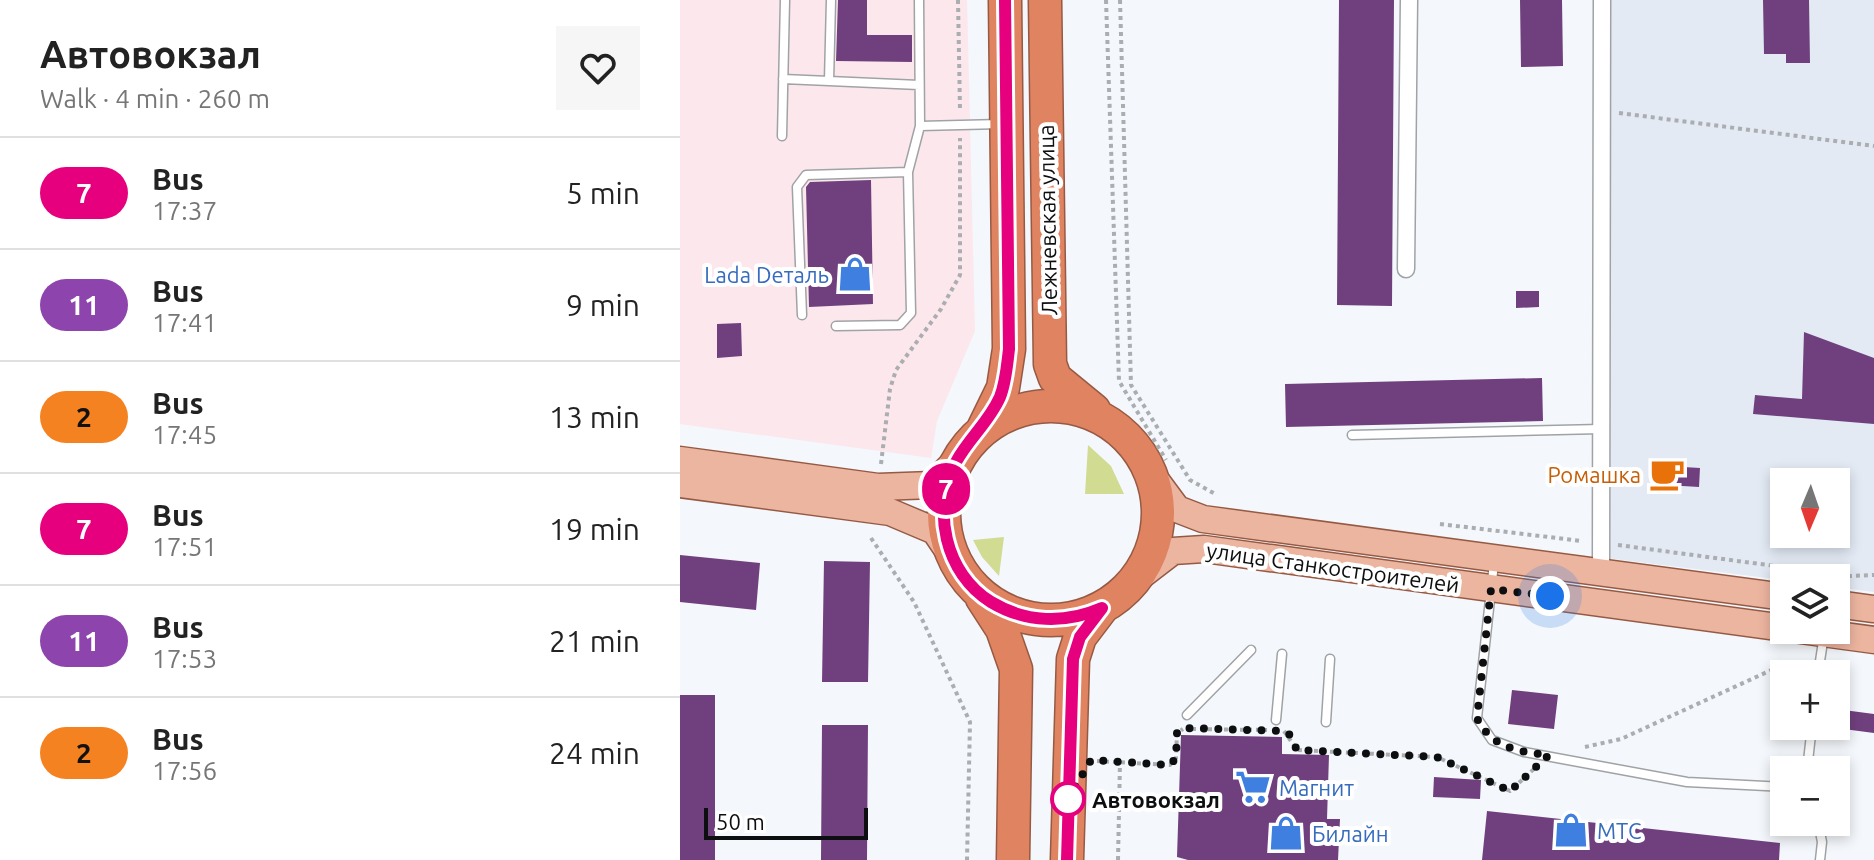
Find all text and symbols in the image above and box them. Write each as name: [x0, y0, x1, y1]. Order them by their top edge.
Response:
button: heart: [556, 26, 640, 110]
text: Автовокзал: [40, 33, 261, 75]
text: Walk · 4 min · 260 m: [40, 84, 270, 113]
street label: Лежневская улица: [1033, 124, 1061, 316]
text: Bus: [152, 162, 204, 196]
text: 5 min: [566, 176, 640, 210]
text: 7: [76, 177, 92, 208]
text: 17:37: [152, 196, 217, 225]
shop icon: Lada Dеталь: [836, 255, 874, 293]
place label: Lada Dеталь: [704, 262, 829, 287]
text: Bus: [152, 274, 204, 308]
text: 9 min: [566, 288, 640, 322]
text: 11: [68, 289, 100, 320]
text: 17:41: [152, 308, 217, 337]
text: Bus: [152, 386, 204, 420]
text: 13 min: [549, 400, 640, 434]
text: 2: [76, 401, 92, 432]
text: 17:45: [152, 420, 217, 449]
cafe icon: Ромашка: [1648, 455, 1686, 493]
place label: Ромашка: [1547, 462, 1641, 487]
line badge: 7: [920, 463, 972, 515]
north arrow: [1770, 468, 1850, 548]
map controls: [1770, 468, 1850, 836]
text: 7: [938, 473, 954, 504]
text: Bus: [152, 498, 204, 532]
text: 19 min: [549, 512, 640, 546]
text: 7: [76, 513, 92, 544]
text: 17:51: [152, 532, 217, 561]
street label: улица Станкостроителей: [1205, 537, 1461, 597]
button: layers: [1770, 564, 1850, 644]
your location: [1530, 576, 1570, 616]
text: Bus: [152, 610, 204, 644]
text: 21 min: [549, 624, 640, 658]
text: 11: [68, 625, 100, 656]
text: 17:53: [152, 644, 217, 673]
button: +: [1770, 660, 1850, 740]
text: Bus: [152, 722, 204, 756]
text: 24 min: [549, 736, 640, 770]
text: 2: [76, 737, 92, 768]
text: 17:56: [152, 756, 217, 785]
button: −: [1770, 756, 1850, 836]
supermarket icon: Магнит: [1234, 768, 1272, 806]
place label: Магнит: [1279, 775, 1354, 800]
marker: Автовокзал: [1051, 782, 1085, 816]
place label: Автовокзал: [1092, 787, 1220, 812]
scale bar: [704, 804, 868, 840]
text: 50 m: [716, 809, 765, 834]
shop icon: МТС: [1552, 811, 1590, 849]
shop icon: Билайн: [1267, 814, 1305, 852]
place label: МТС: [1597, 818, 1642, 843]
place label: Билайн: [1312, 821, 1389, 846]

